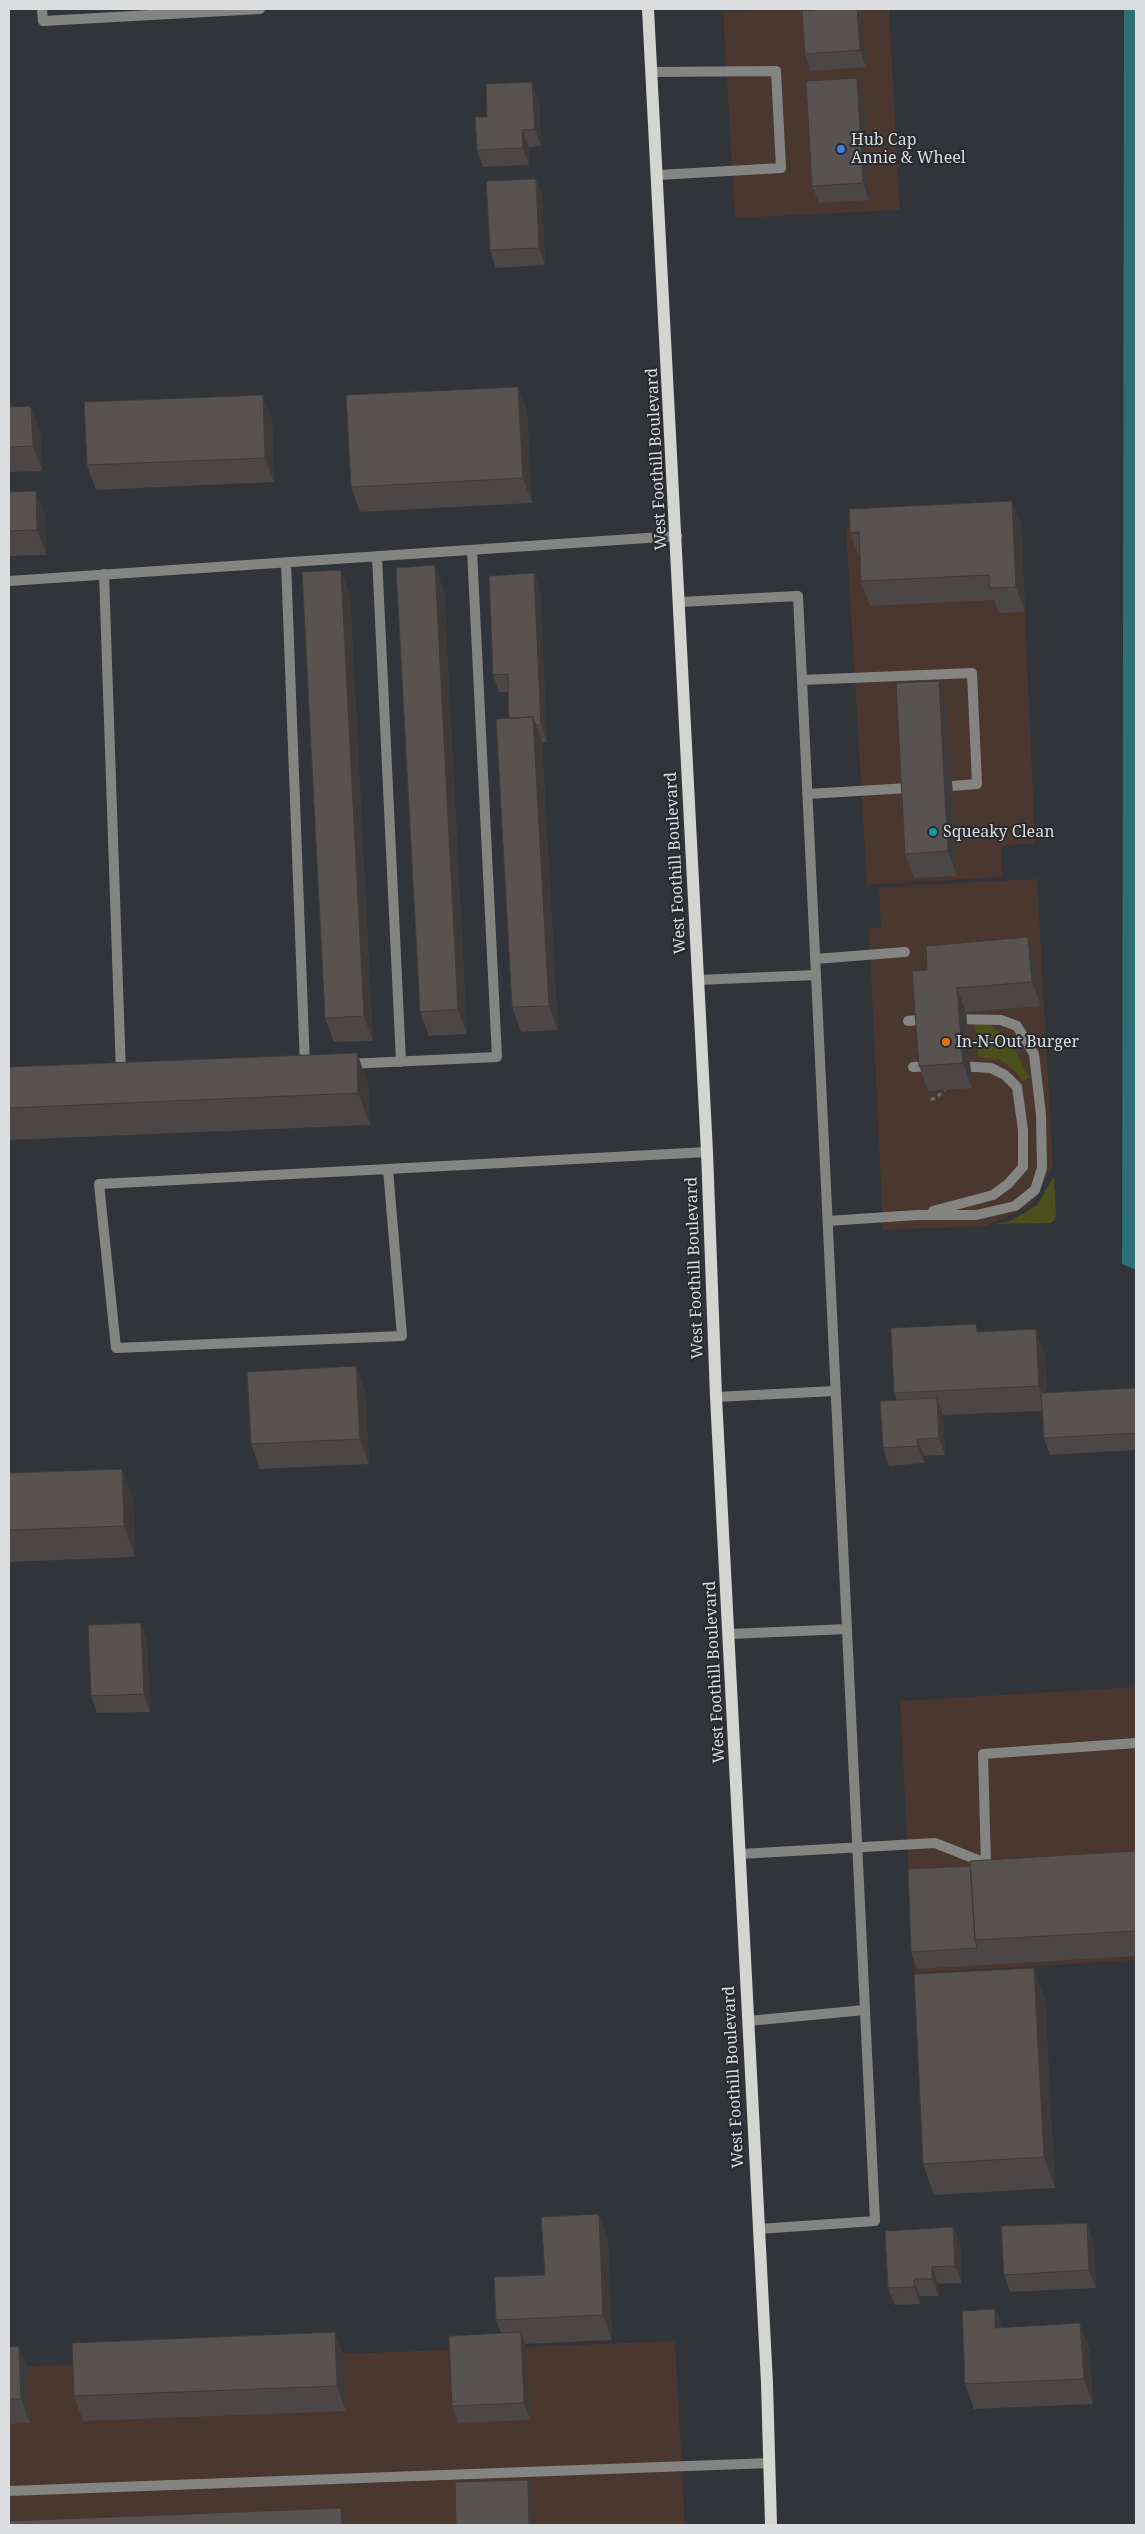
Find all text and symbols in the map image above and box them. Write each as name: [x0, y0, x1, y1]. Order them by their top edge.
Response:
place label: Hub Cap Annie & Wheel: [851, 130, 966, 168]
marker: Hub Cap Annie & Wheel: [835, 143, 847, 155]
street label: West Foothill Boulevard: [643, 367, 671, 551]
street label: West Foothill Boulevard: [662, 771, 690, 955]
place label: Squeaky Clean: [943, 822, 1054, 842]
marker: Squeaky Clean: [927, 826, 939, 838]
place label: In-N-Out Burger: [956, 1032, 1079, 1052]
marker: In-N-Out Burger: [940, 1036, 952, 1048]
street label: West Foothill Boulevard: [682, 1176, 708, 1360]
street label: West Foothill Boulevard: [701, 1580, 729, 1764]
street label: West Foothill Boulevard: [720, 1985, 748, 2169]

